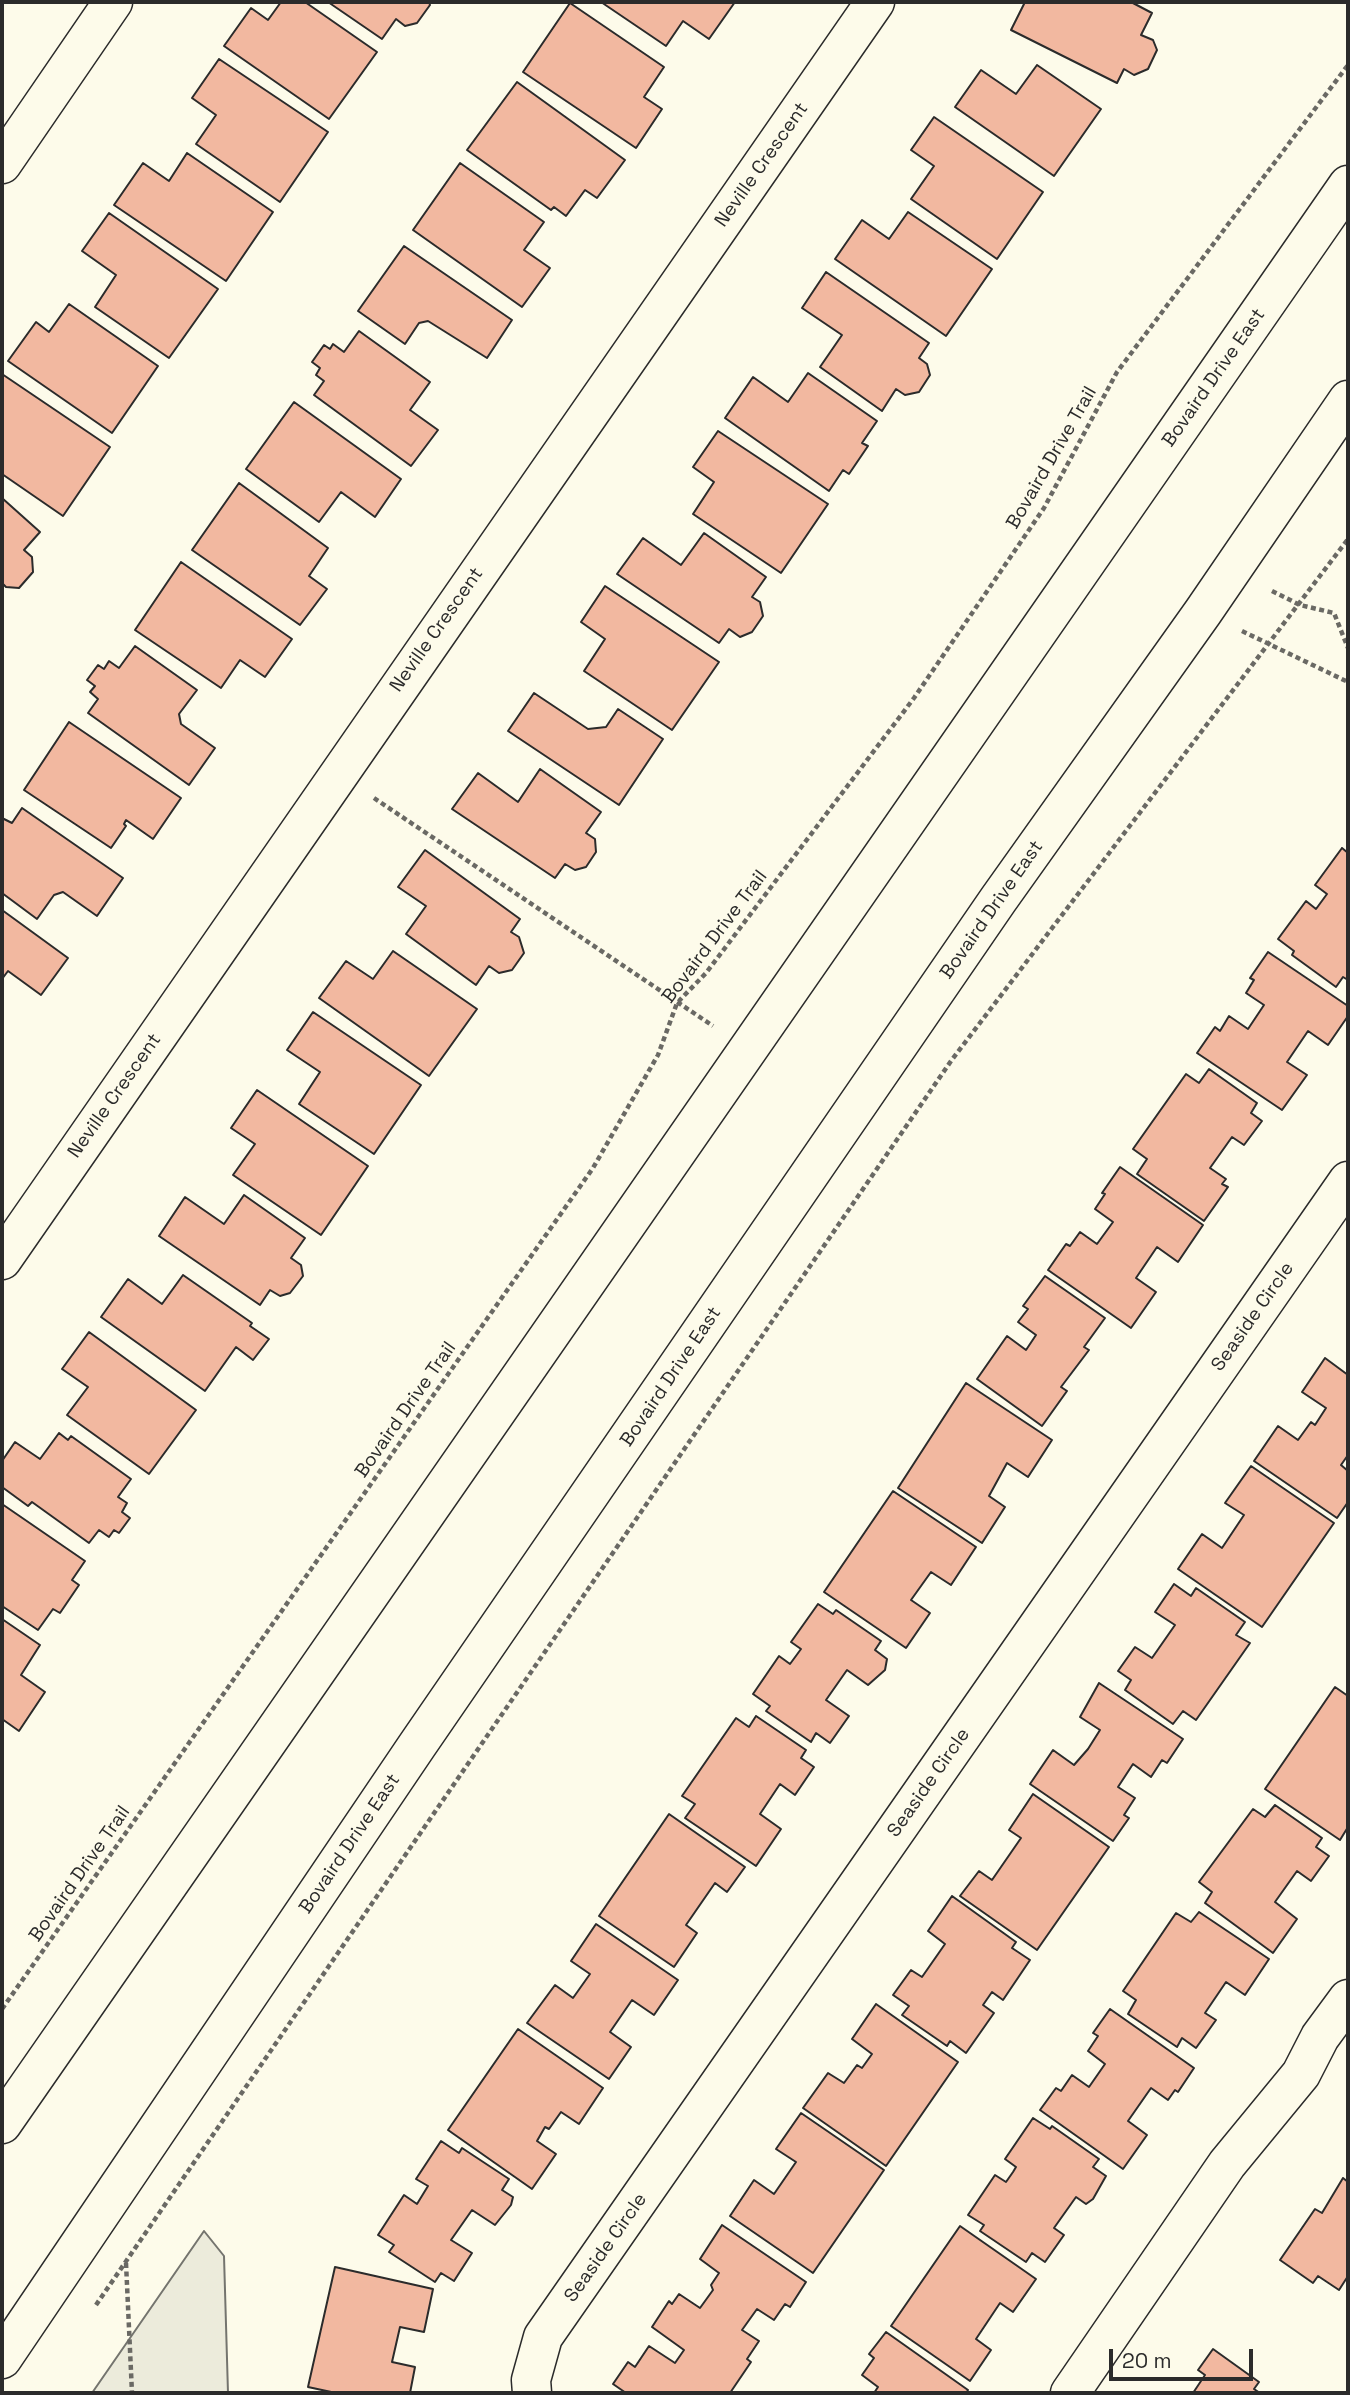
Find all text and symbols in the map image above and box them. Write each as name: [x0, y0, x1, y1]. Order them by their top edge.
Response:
street label: Neville Crescent: [711, 98, 813, 232]
street label: Bovaird Drive East: [1158, 304, 1270, 452]
street label: Bovaird Drive Trail: [1002, 383, 1102, 533]
street label: Neville Crescent: [386, 563, 488, 697]
street label: Bovaird Drive East: [936, 836, 1048, 984]
street label: Bovaird Drive Trail: [658, 866, 772, 1008]
street label: Neville Crescent: [64, 1029, 166, 1163]
street label: Seaside Circle: [1207, 1258, 1299, 1376]
street label: Bovaird Drive East: [616, 1303, 726, 1451]
street label: Bovaird Drive Trail: [351, 1338, 461, 1482]
street label: Seaside Circle: [883, 1724, 975, 1842]
street label: Bovaird Drive East: [295, 1770, 405, 1918]
street label: Bovaird Drive Trail: [25, 1802, 135, 1946]
street label: Seaside Circle: [560, 2189, 652, 2307]
scale bar: [1112, 2336, 1256, 2380]
text: 20 m: [1122, 2347, 1172, 2374]

